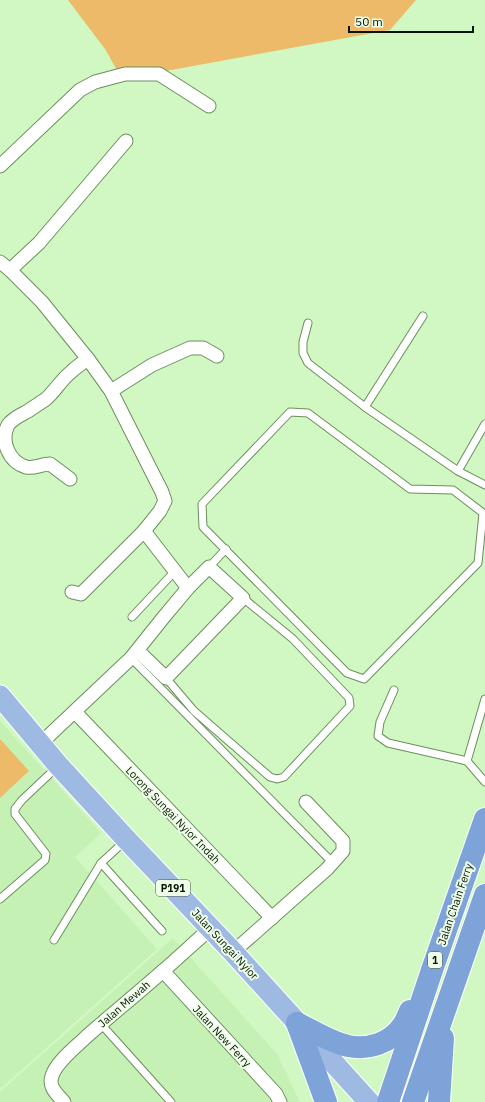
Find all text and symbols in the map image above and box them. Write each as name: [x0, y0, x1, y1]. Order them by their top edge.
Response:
scale bar: [349, 8, 473, 34]
text: 50 m: [355, 14, 383, 29]
street label: Lorong Sungai Nyior Indah: [123, 763, 223, 867]
street label: Jalan Chain Ferry: [434, 861, 476, 947]
road number: P191: [156, 880, 190, 896]
street label: Jalan Sungai Nyior: [189, 906, 261, 982]
road number: 1: [428, 952, 442, 968]
street label: Jalan Mewah: [95, 978, 153, 1030]
street label: Jalan New Ferry: [190, 1002, 255, 1070]

